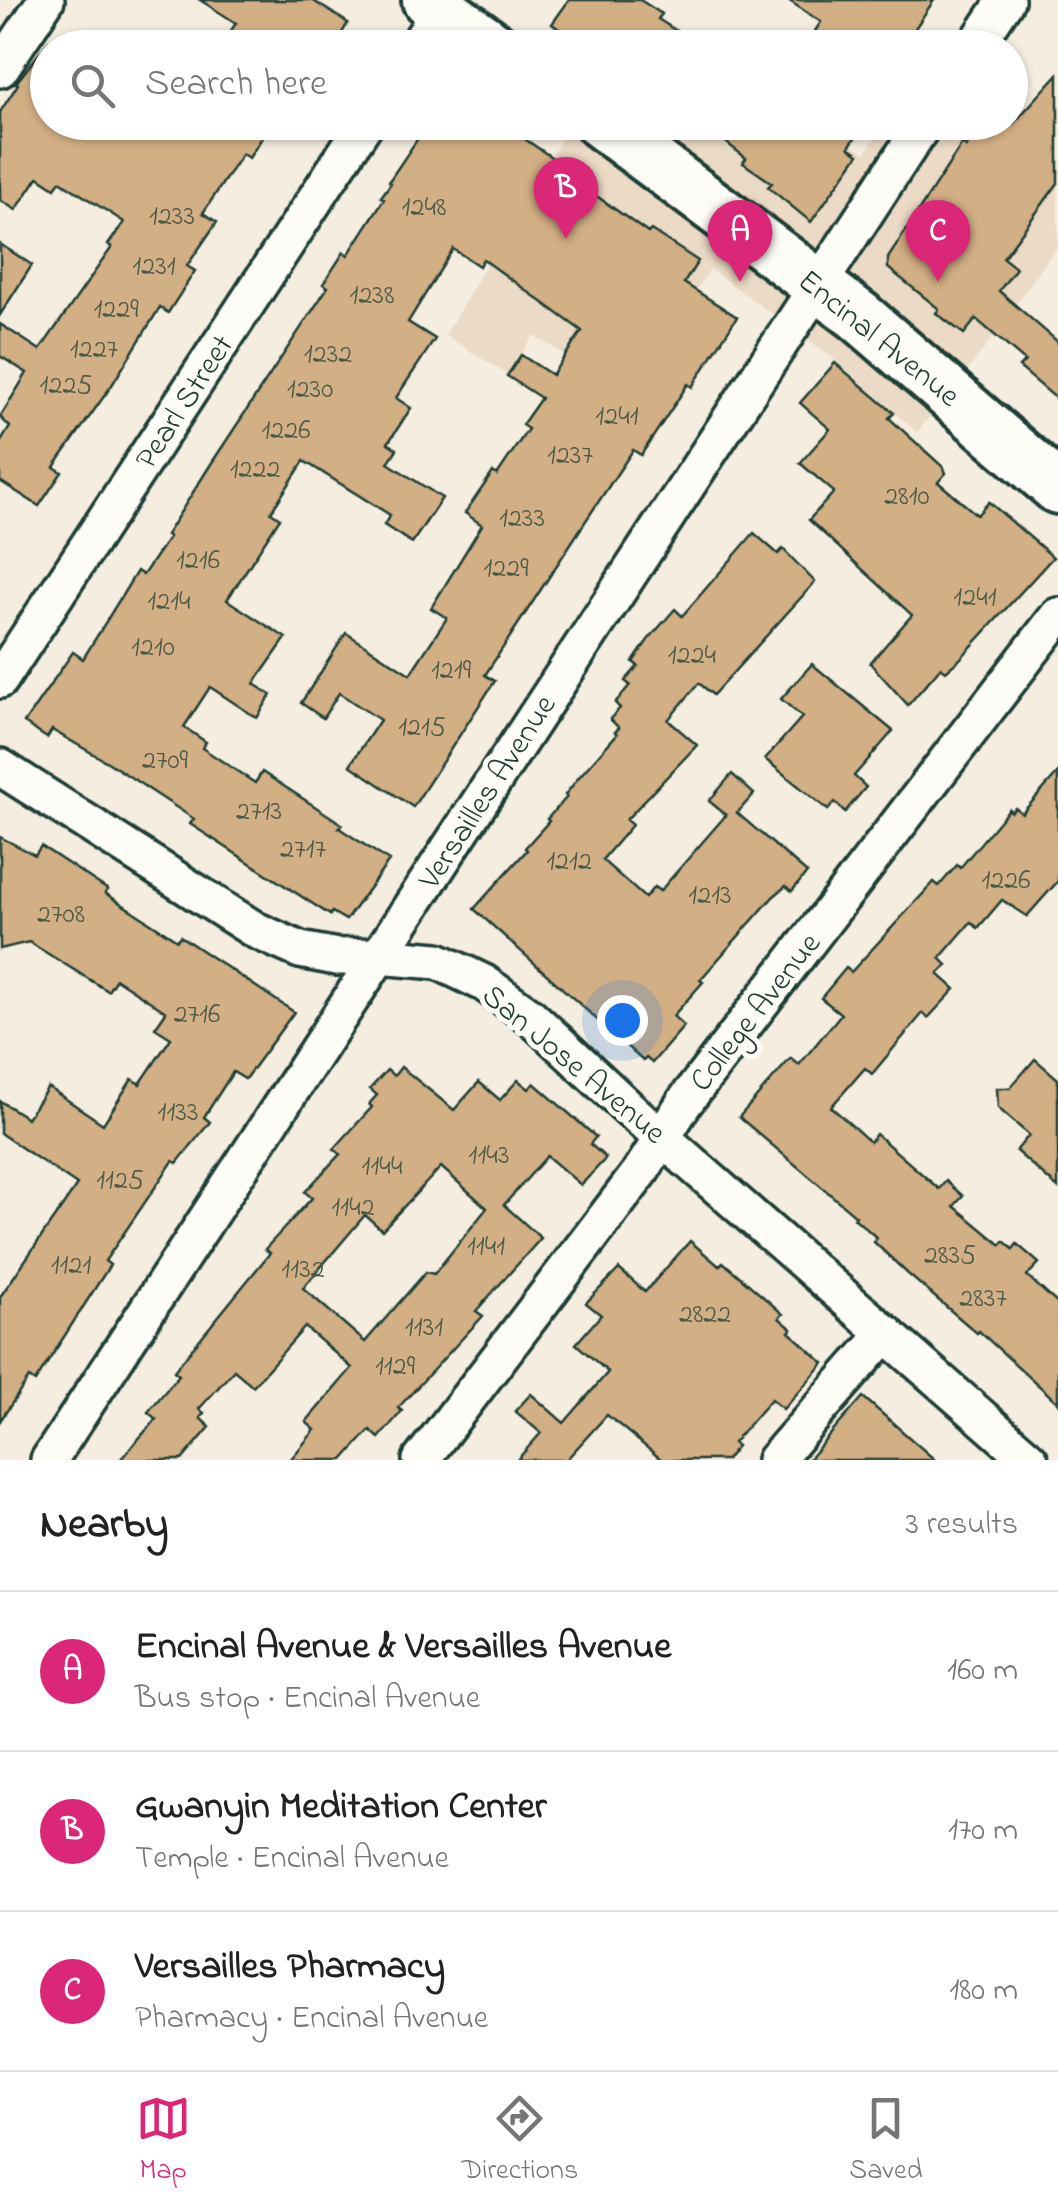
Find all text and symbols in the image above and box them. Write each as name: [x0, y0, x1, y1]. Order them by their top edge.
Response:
search box: [30, 30, 1028, 140]
text: Search here: [145, 57, 327, 113]
icon: search: [65, 58, 120, 113]
pin: B: [534, 156, 598, 239]
house number: 1248: [402, 188, 446, 229]
house number: 1233: [149, 197, 195, 238]
pin: A: [708, 200, 772, 282]
pin: C: [906, 200, 970, 282]
house number: 1231: [132, 247, 176, 288]
street label: Encinal Avenue: [786, 259, 970, 420]
house number: 1238: [350, 276, 394, 317]
house number: 1229: [93, 290, 139, 331]
street label: Pearl Street: [125, 326, 247, 480]
house number: 1227: [70, 330, 119, 371]
house number: 1232: [304, 335, 352, 376]
house number: 1225: [40, 366, 92, 407]
house number: 1230: [287, 370, 333, 411]
house number: 1241: [595, 397, 639, 438]
house number: 1226: [261, 411, 311, 452]
house number: 1237: [547, 436, 593, 477]
house number: 1222: [230, 450, 280, 491]
house number: 2810: [884, 477, 930, 518]
house number: 1233: [499, 499, 545, 540]
house number: 1216: [176, 541, 220, 582]
house number: 1229: [483, 549, 529, 590]
house number: 1241: [953, 578, 997, 619]
house number: 1214: [147, 582, 191, 623]
house number: 1210: [131, 628, 175, 669]
house number: 1224: [668, 636, 717, 677]
house number: 1219: [431, 651, 472, 692]
street label: Versailles Avenue: [408, 686, 570, 900]
house number: 1215: [398, 708, 446, 749]
house number: 2709: [142, 741, 189, 782]
house number: 2713: [236, 792, 282, 833]
house number: 2717: [280, 830, 326, 871]
house number: 1212: [546, 842, 592, 883]
house number: 1226: [981, 861, 1031, 902]
house number: 1213: [688, 876, 732, 917]
house number: 2708: [37, 895, 85, 936]
street label: College Avenue: [680, 923, 834, 1103]
street label: San Jose Avenue: [470, 974, 676, 1157]
house number: 2716: [174, 995, 220, 1036]
your location: [597, 995, 648, 1046]
house number: 1133: [158, 1093, 198, 1134]
house number: 1143: [469, 1136, 509, 1177]
house number: 1144: [362, 1147, 403, 1188]
house number: 1125: [96, 1161, 144, 1202]
house number: 1142: [331, 1188, 375, 1229]
house number: 1141: [467, 1227, 505, 1268]
house number: 2835: [924, 1236, 976, 1277]
house number: 1121: [51, 1246, 91, 1287]
house number: 1132: [281, 1250, 325, 1291]
house number: 2837: [959, 1279, 1007, 1320]
house number: 2822: [679, 1295, 731, 1336]
house number: 1131: [405, 1308, 443, 1349]
house number: 1129: [375, 1347, 416, 1388]
text: Nearby: [40, 1495, 168, 1556]
text: 3 results: [906, 1502, 1018, 1549]
text: Encinal Avenue & Versailles Avenue: [135, 1620, 671, 1676]
text: A: [63, 1648, 82, 1695]
text: 160 m: [947, 1648, 1018, 1695]
text: Bus stop · Encinal Avenue: [135, 1676, 480, 1723]
text: Gwanyin Meditation Center: [135, 1780, 547, 1836]
text: B: [62, 1808, 83, 1855]
text: 170 m: [948, 1808, 1018, 1855]
text: Temple · Encinal Avenue: [135, 1836, 449, 1883]
text: Versailles Pharmacy: [135, 1940, 445, 1996]
text: C: [64, 1968, 81, 2015]
text: 180 m: [949, 1968, 1018, 2015]
text: Pharmacy · Encinal Avenue: [135, 1996, 488, 2043]
tab: Map: [136, 2091, 191, 2192]
tab: Directions: [462, 2091, 578, 2192]
tab: Saved: [849, 2091, 922, 2192]

